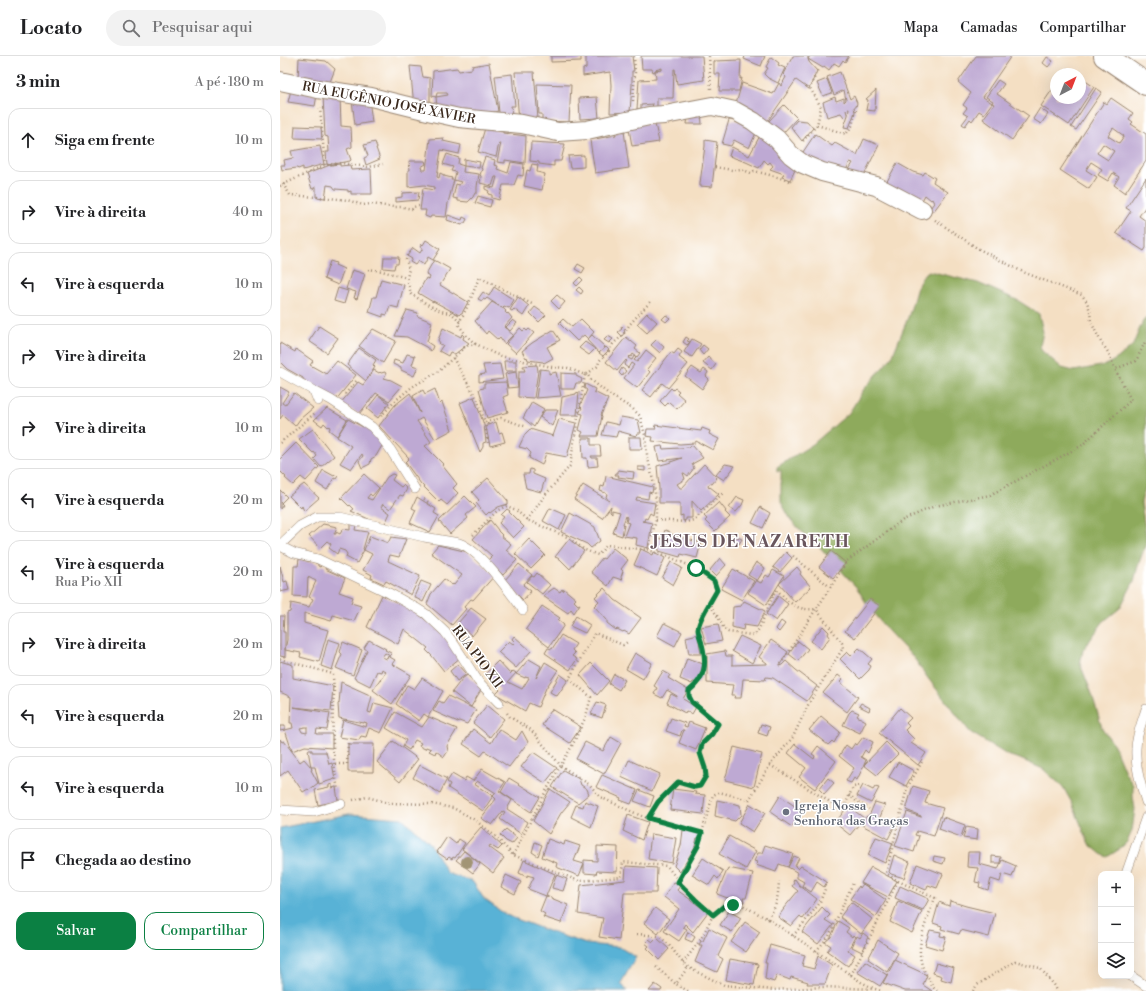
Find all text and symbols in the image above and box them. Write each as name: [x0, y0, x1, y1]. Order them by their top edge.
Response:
search box: [106, 10, 386, 46]
text: Locato: [20, 16, 82, 40]
icon: search: [120, 17, 142, 39]
text: Pesquisar aqui: [152, 18, 253, 37]
text: Mapa: [904, 19, 938, 37]
text: Camadas: [960, 19, 1017, 37]
text: Compartilhar: [1039, 19, 1126, 37]
north arrow: [1050, 68, 1086, 104]
text: 3 min: [16, 71, 60, 93]
text: A pé · 180 m: [195, 74, 264, 90]
street label: RUA EUGÊNIO JOSÉ XAVIER: [301, 77, 478, 128]
icon: ahead: [17, 129, 39, 151]
text: Siga em frente: [55, 131, 155, 150]
text: 10 m: [235, 132, 263, 148]
icon: right: [17, 201, 39, 223]
text: Vire à direita: [55, 203, 146, 222]
text: 40 m: [233, 204, 263, 220]
icon: left: [17, 273, 39, 295]
text: Vire à esquerda: [55, 275, 164, 294]
text: 10 m: [235, 276, 263, 292]
icon: right: [17, 345, 39, 367]
text: Vire à direita: [55, 347, 146, 366]
text: 20 m: [233, 348, 263, 364]
icon: right: [17, 417, 39, 439]
text: Vire à direita: [55, 419, 146, 438]
text: 10 m: [235, 420, 263, 436]
icon: left: [17, 489, 39, 511]
text: Vire à esquerda: [55, 491, 164, 510]
text: 20 m: [233, 492, 263, 508]
district label: JESUS DE NAZARETH: [650, 531, 850, 553]
text: Vire à esquerda: [55, 555, 164, 574]
route start: [687, 559, 705, 577]
icon: left: [17, 561, 39, 583]
text: 20 m: [233, 564, 263, 580]
text: Rua Pio XII: [55, 574, 122, 590]
street label: RUA PIO XII: [448, 622, 506, 691]
icon: right: [17, 633, 39, 655]
text: Vire à direita: [55, 635, 146, 654]
text: 20 m: [233, 636, 263, 652]
icon: left: [17, 705, 39, 727]
text: Vire à esquerda: [55, 707, 164, 726]
text: 20 m: [233, 708, 263, 724]
icon: left: [17, 777, 39, 799]
text: Vire à esquerda: [55, 779, 164, 798]
text: 10 m: [235, 780, 263, 796]
place label: Igreja Nossa Senhora das Graças: [794, 798, 909, 829]
marker: Igreja Nossa Senhora das Graças: [781, 807, 791, 817]
icon: arrive: [17, 849, 39, 871]
text: Chegada ao destino: [55, 851, 191, 870]
map controls: [1098, 871, 1134, 979]
button: +: [1098, 871, 1134, 907]
route end: [724, 896, 742, 914]
button: −: [1098, 907, 1134, 943]
button: Salvar: [16, 912, 136, 950]
button: Compartilhar: [144, 912, 264, 950]
button: layers: [1098, 943, 1134, 979]

